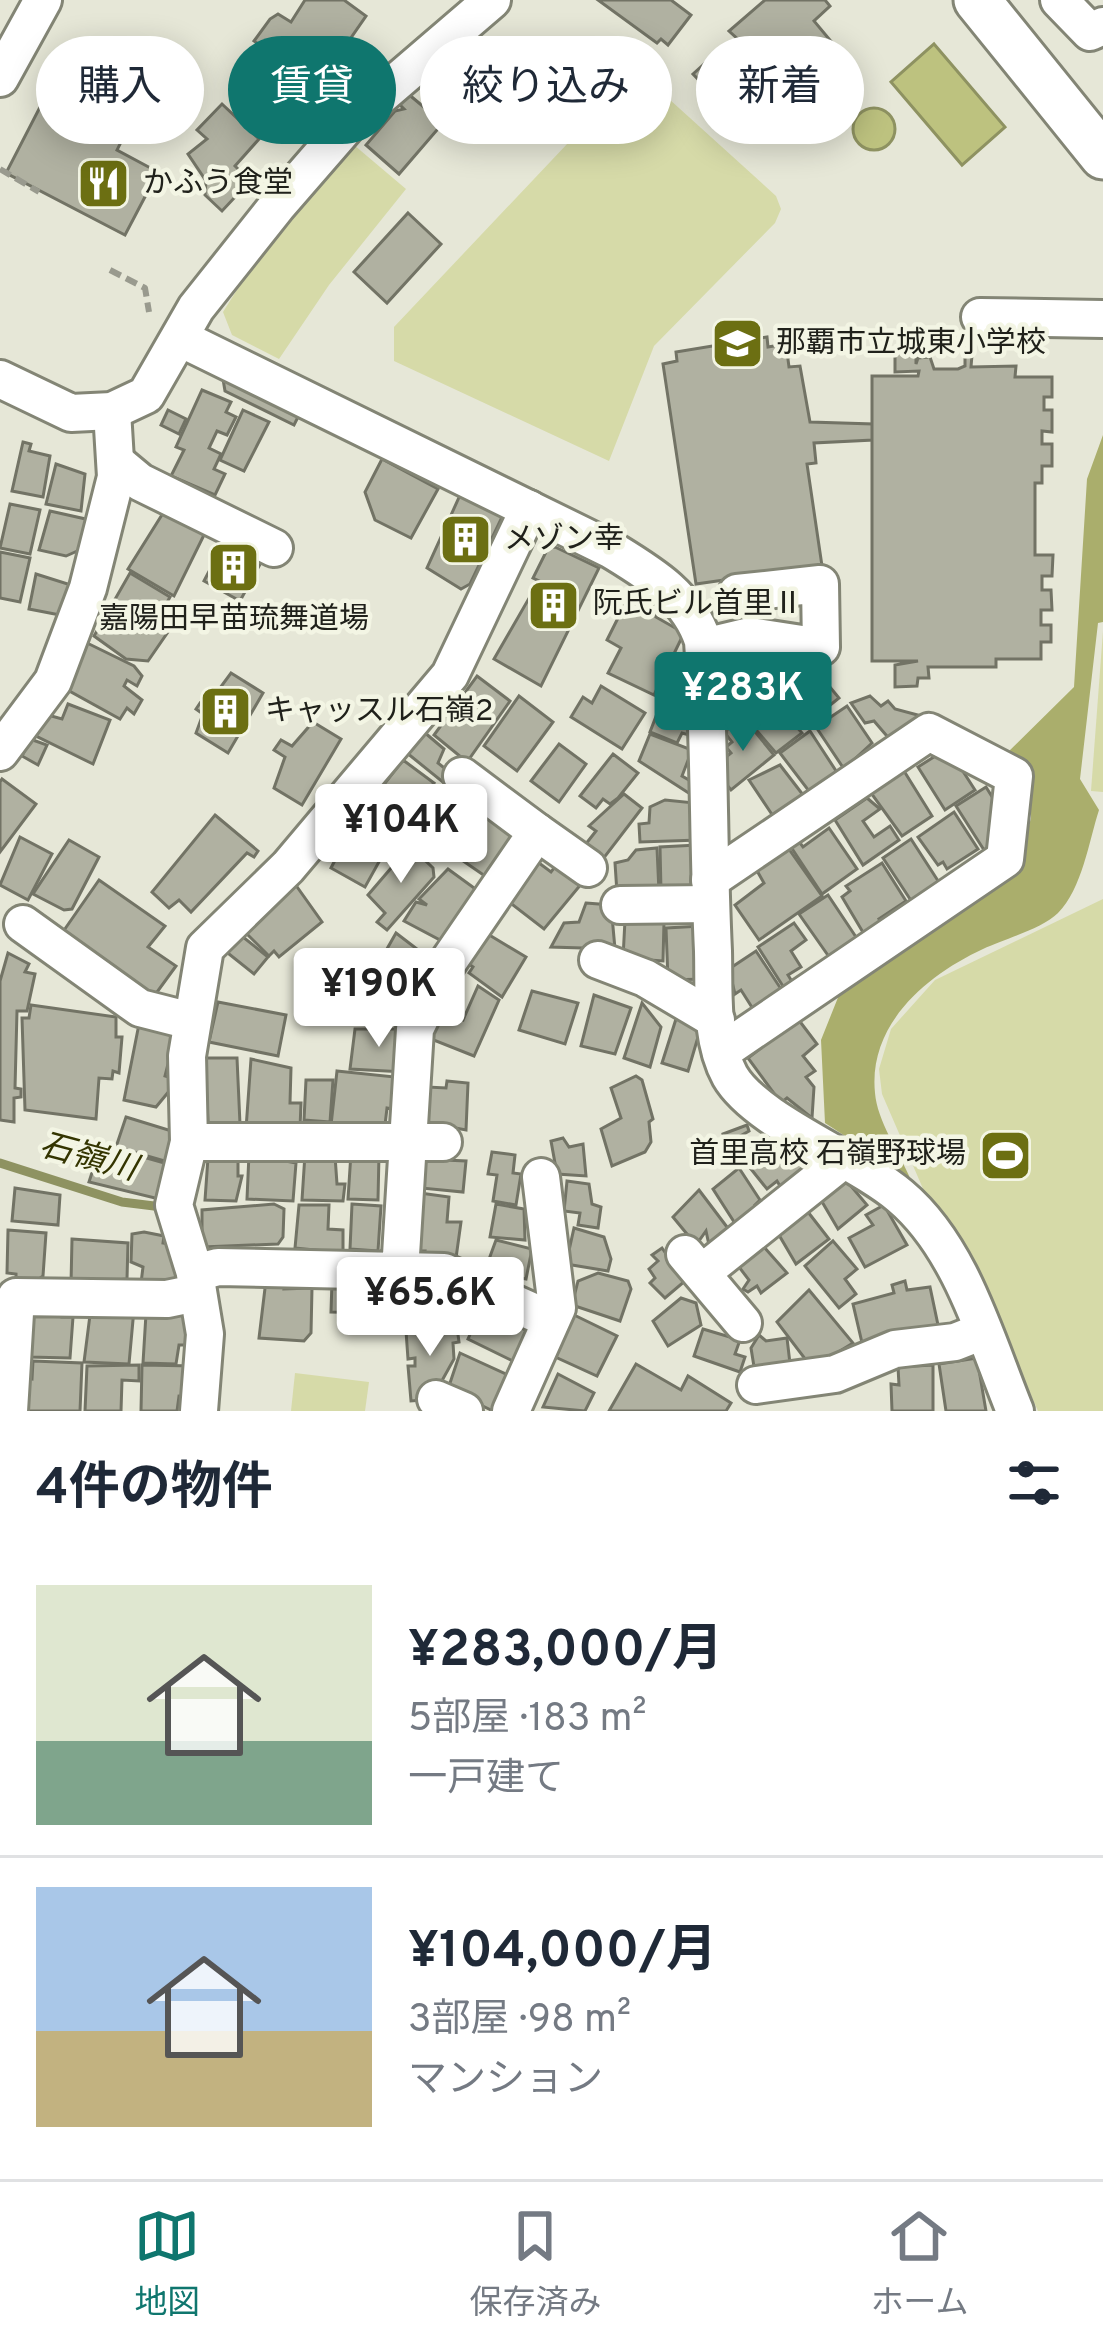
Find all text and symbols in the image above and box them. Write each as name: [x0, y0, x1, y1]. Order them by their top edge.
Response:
chip: 購入: [36, 36, 204, 144]
chip: 賃貸: [228, 36, 396, 144]
chip: 絞り込み: [420, 36, 672, 144]
chip: 新着: [696, 36, 864, 144]
restaurant icon: かふう食堂: [76, 156, 132, 212]
place label: かふう食堂: [143, 166, 293, 203]
school or university icon: 那覇市立城東小学校: [709, 316, 765, 372]
place label: 那覇市立城東小学校: [776, 326, 1046, 363]
building icon: メゾン幸: [437, 512, 493, 568]
place label: メゾン幸: [504, 522, 624, 559]
building icon: 嘉陽田早苗琉舞道場: [206, 540, 262, 596]
building icon: 阮氏ビル首里Ⅱ: [526, 577, 582, 633]
place label: 阮氏ビル首里Ⅱ: [593, 587, 803, 624]
place label: 嘉陽田早苗琉舞道場: [99, 602, 369, 639]
pin: ¥283K: [659, 652, 827, 754]
text: ¥283K: [682, 666, 804, 715]
building icon: キャッスル石嶺2: [198, 684, 254, 740]
place label: キャッスル石嶺2: [265, 694, 493, 731]
pin: ¥104K: [317, 784, 485, 886]
text: ¥104K: [342, 798, 460, 847]
pin: ¥190K: [295, 948, 463, 1050]
text: ¥190K: [321, 962, 437, 1011]
water label: 石嶺川: [35, 1126, 144, 1193]
sports icon: 首里高校 石嶺野球場: [977, 1127, 1033, 1183]
place label: 首里高校 石嶺野球場: [689, 1137, 966, 1174]
pin: ¥65.6K: [332, 1257, 528, 1359]
text: ¥65.6K: [364, 1271, 496, 1320]
icon: filters: [1001, 1450, 1067, 1516]
text: 4件の物件: [36, 1458, 273, 1523]
text: ¥283,000/月: [408, 1620, 723, 1685]
icon: home: [132, 1633, 276, 1777]
text: 5部屋 · 183 m²: [408, 1696, 647, 1745]
text: 一戸建て: [408, 1756, 564, 1805]
text: ¥104,000/月: [408, 1921, 717, 1986]
icon: home: [132, 1935, 276, 2079]
text: 3部屋 · 98 m²: [408, 1997, 631, 2046]
text: マンション: [408, 2057, 603, 2106]
tab: 地図: [134, 2203, 200, 2326]
tab: 保存済み: [469, 2203, 601, 2326]
tab: ホーム: [870, 2203, 968, 2326]

